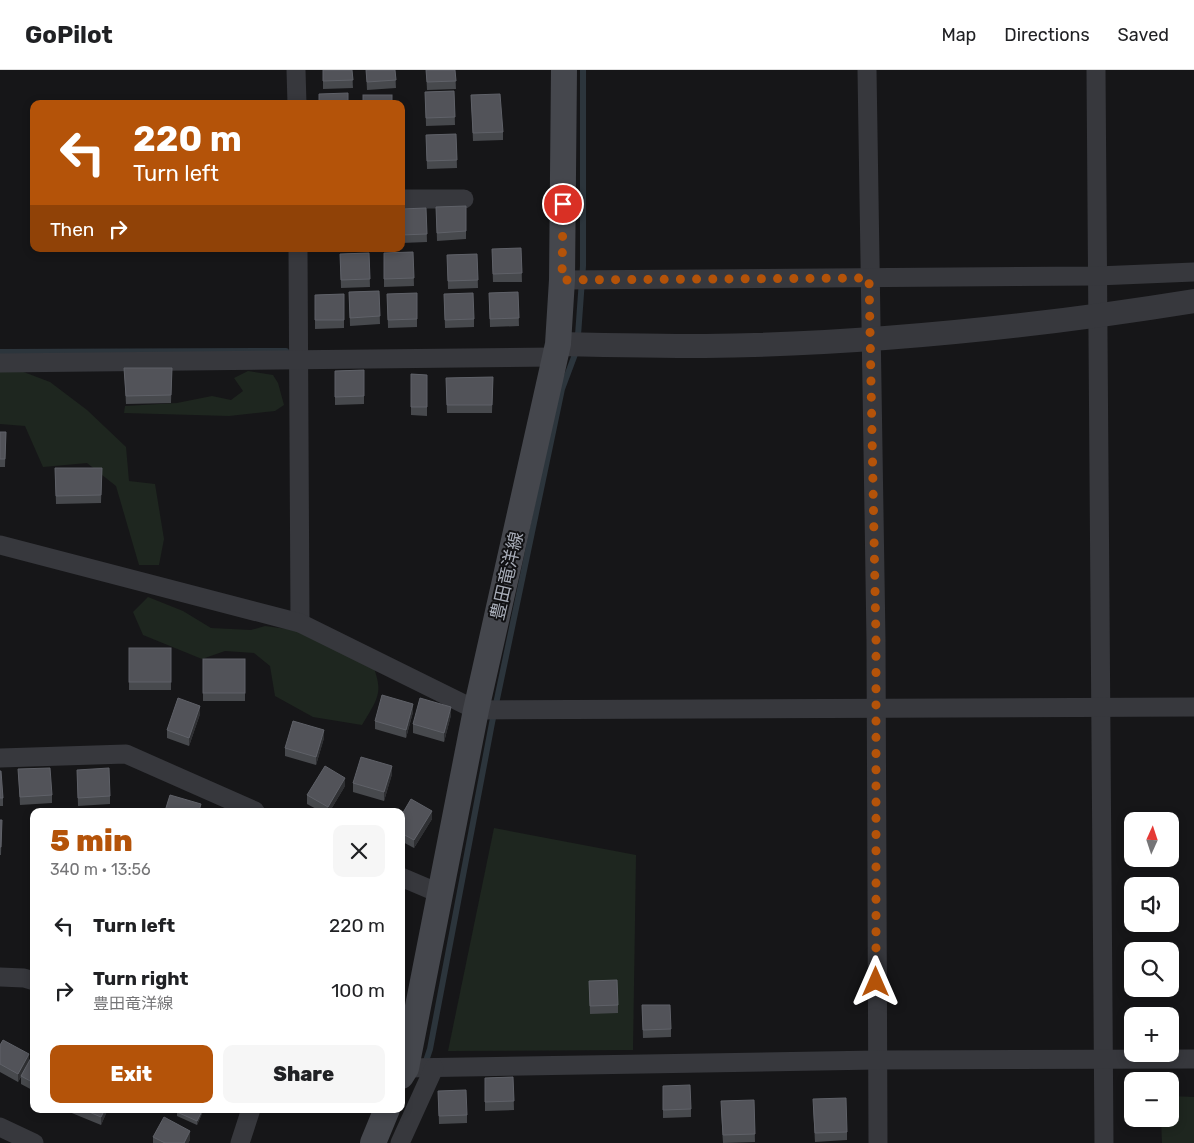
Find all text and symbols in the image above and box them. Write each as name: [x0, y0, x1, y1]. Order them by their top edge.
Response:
text: GoPilot: [25, 21, 113, 49]
text: Map: [941, 24, 976, 46]
text: Directions: [1004, 24, 1090, 46]
text: Saved: [1118, 24, 1169, 46]
text: 220 m: [133, 118, 242, 160]
icon: left: [50, 120, 115, 185]
text: Turn left: [133, 160, 219, 187]
pin: [542, 183, 584, 225]
icon: arrive: [549, 190, 577, 218]
icon: right: [104, 215, 132, 243]
text: Then: [50, 218, 94, 241]
street label: 豊田竜洋線: [486, 530, 528, 622]
north arrow: [1124, 812, 1179, 868]
map controls: [1124, 812, 1179, 1127]
text: 5 min: [50, 823, 133, 859]
button: close: [333, 825, 385, 877]
text: 340 m · 13:56: [50, 860, 151, 879]
button: sound: [1124, 877, 1179, 932]
icon: left: [50, 912, 78, 940]
text: Turn left: [93, 914, 175, 937]
text: 220 m: [329, 914, 385, 937]
button: search: [1124, 942, 1179, 997]
position arrow: [849, 955, 901, 1007]
text: Turn right: [93, 967, 188, 990]
icon: right: [50, 977, 78, 1005]
text: 100 m: [331, 979, 385, 1002]
text: 豊田竜洋線: [93, 994, 173, 1013]
button: +: [1124, 1007, 1179, 1062]
button: Exit: [50, 1045, 213, 1103]
button: Share: [223, 1045, 385, 1103]
button: −: [1124, 1072, 1179, 1127]

